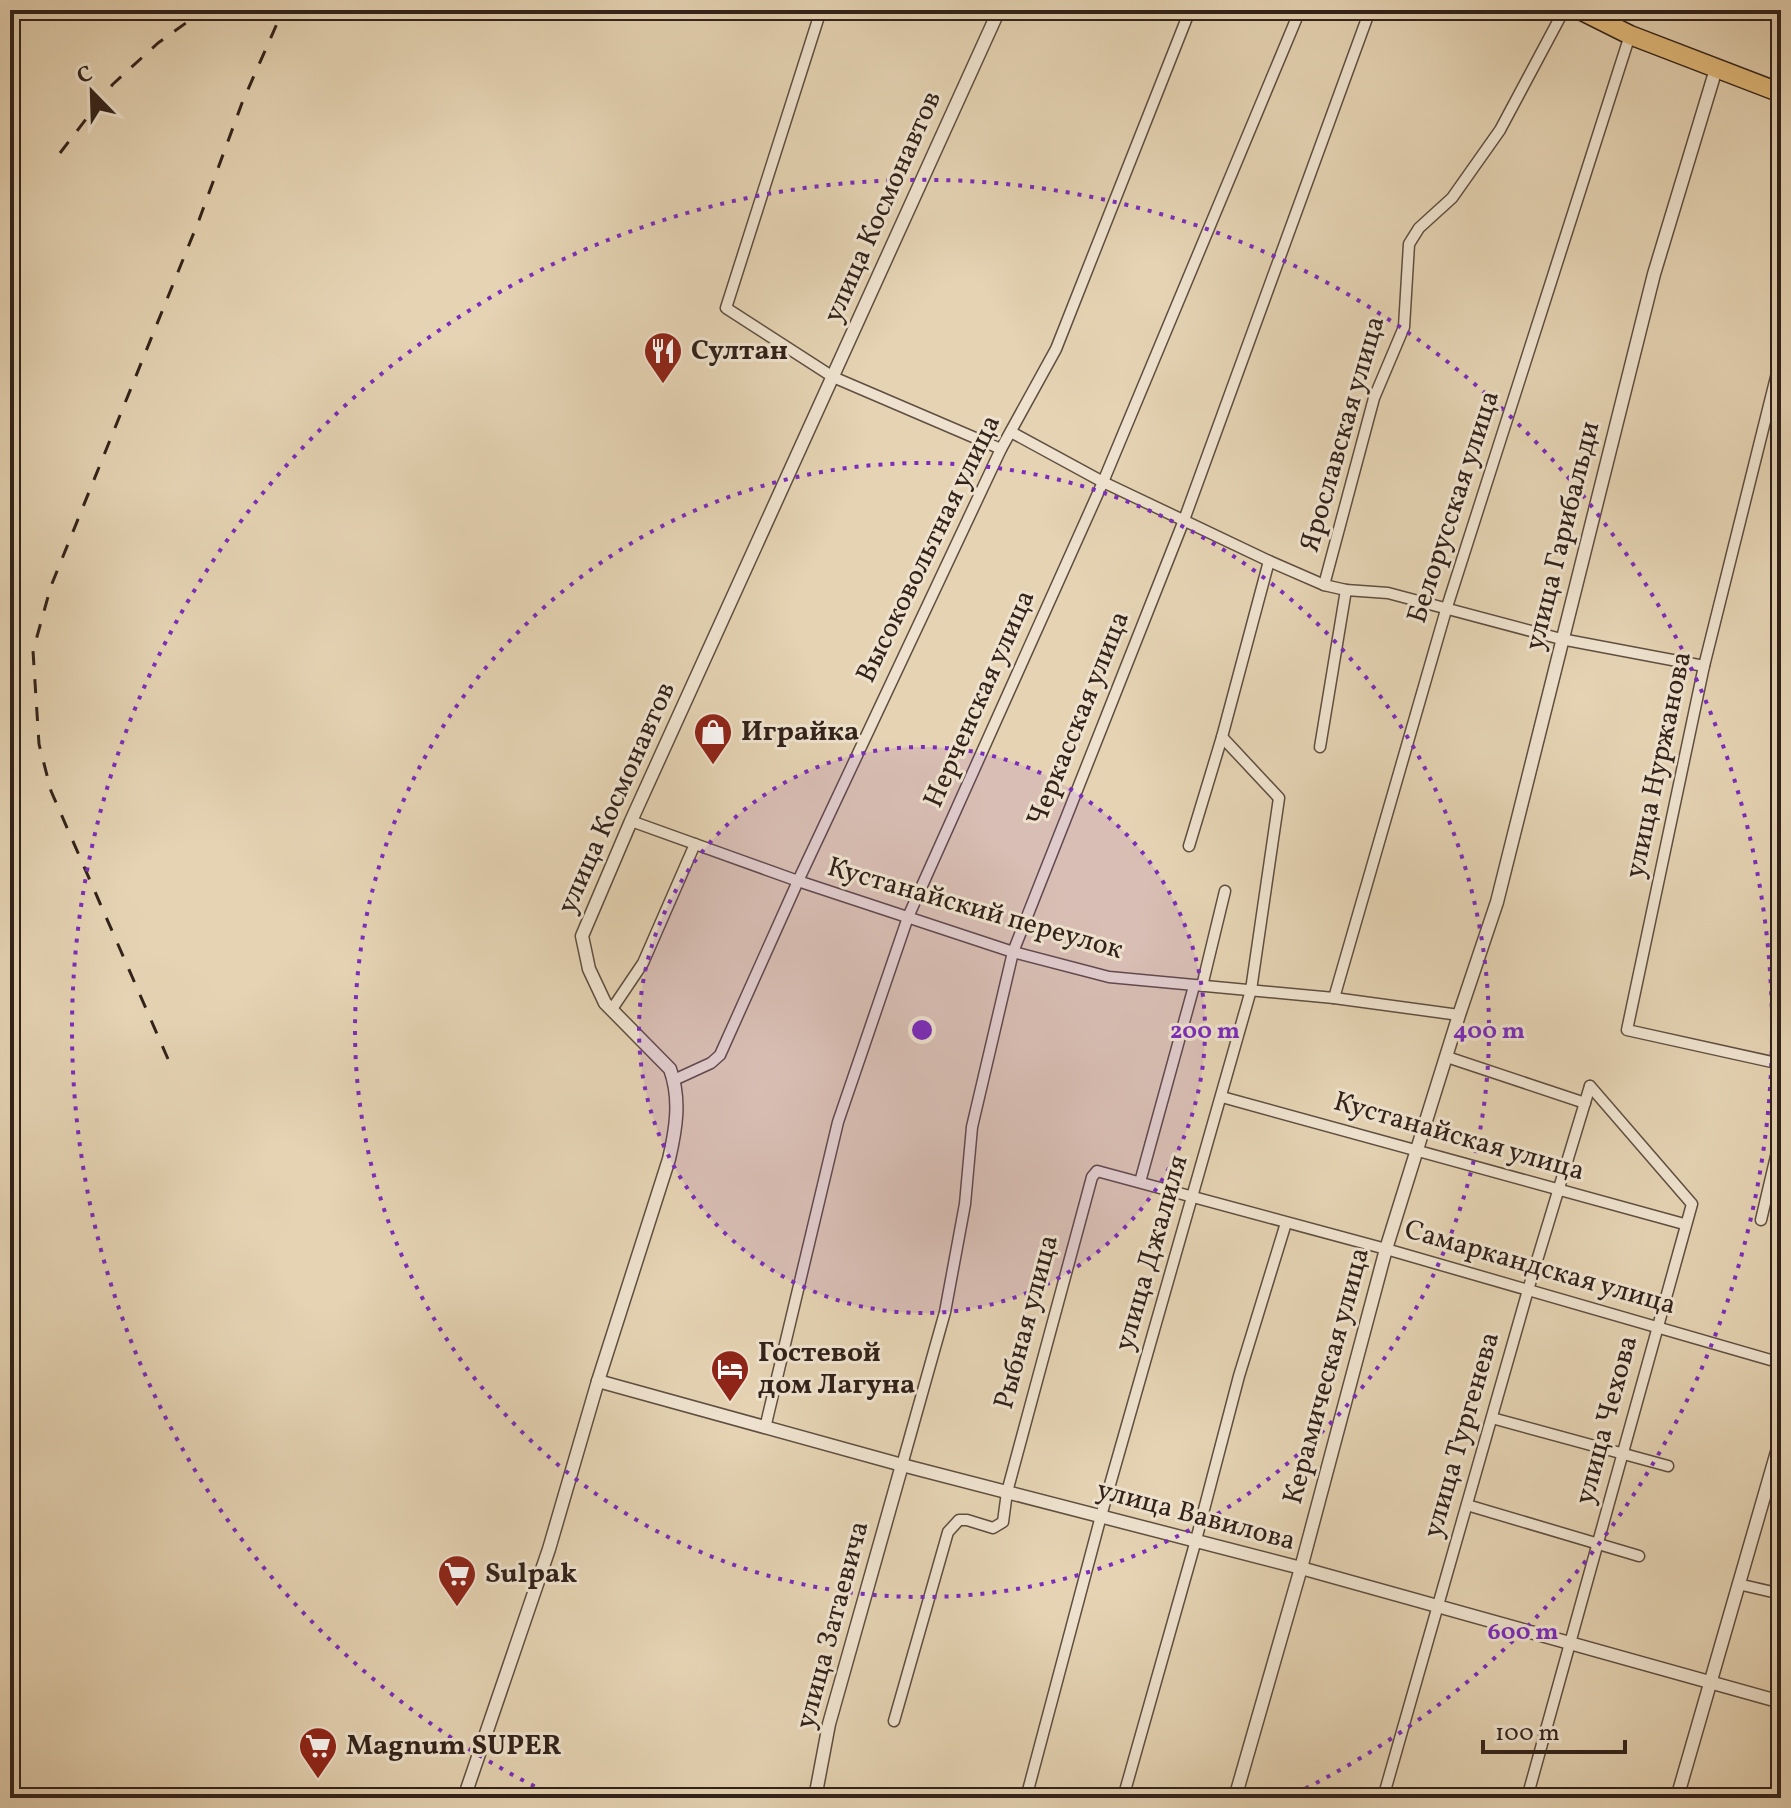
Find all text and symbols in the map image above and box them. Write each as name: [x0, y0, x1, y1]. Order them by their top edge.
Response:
north arrow: [52, 52, 132, 132]
text: С: [73, 59, 98, 93]
street label: улица Космонавтов: [814, 85, 952, 329]
street label: Ярославская улица: [1291, 312, 1395, 556]
restaurant icon: Султан: [642, 330, 684, 385]
place label: Султан: [691, 332, 788, 371]
street label: Белорусская улица: [1398, 386, 1510, 628]
street label: Высоковольтная улица: [847, 409, 1011, 689]
street label: улица Гарибальди: [1516, 417, 1610, 655]
street label: Нерченская улица: [915, 584, 1045, 814]
street label: Черкасская улица: [1018, 606, 1140, 832]
street label: улица Нуржанова: [1616, 648, 1702, 882]
street label: улица Космонавтов: [548, 676, 686, 920]
shop icon: Играйка: [692, 711, 734, 766]
place label: Играйка: [741, 713, 859, 752]
street label: Кустанайский переулок: [823, 848, 1127, 970]
text: 200 m: [1170, 1015, 1240, 1049]
text: 400 m: [1453, 1015, 1525, 1049]
centre of rings: [908, 1016, 936, 1044]
street label: Кустанайская улица: [1329, 1083, 1589, 1191]
street label: улица Джалиля: [1105, 1150, 1199, 1356]
street label: Самаркандская улица: [1400, 1211, 1680, 1325]
street label: Рыбная улица: [985, 1230, 1069, 1414]
street label: Керамическая улица: [1274, 1243, 1380, 1509]
street label: улица Тургенева: [1414, 1327, 1510, 1543]
street label: улица Чехова: [1566, 1331, 1648, 1509]
place label: Гостевой дом Лагуна: [758, 1334, 915, 1405]
hotel icon: Гостевой дом Лагуна: [709, 1348, 751, 1403]
street label: улица Вавилова: [1092, 1471, 1300, 1561]
street label: улица Затаевича: [787, 1517, 879, 1733]
supermarket icon: Sulpak: [436, 1553, 478, 1608]
place label: Sulpak: [485, 1555, 577, 1594]
text: 600 m: [1488, 1616, 1558, 1650]
scale bar: [1483, 1704, 1625, 1754]
text: 100 m: [1495, 1717, 1560, 1751]
supermarket icon: Magnum SUPER: [297, 1725, 339, 1780]
place label: Magnum SUPER: [346, 1727, 562, 1766]

